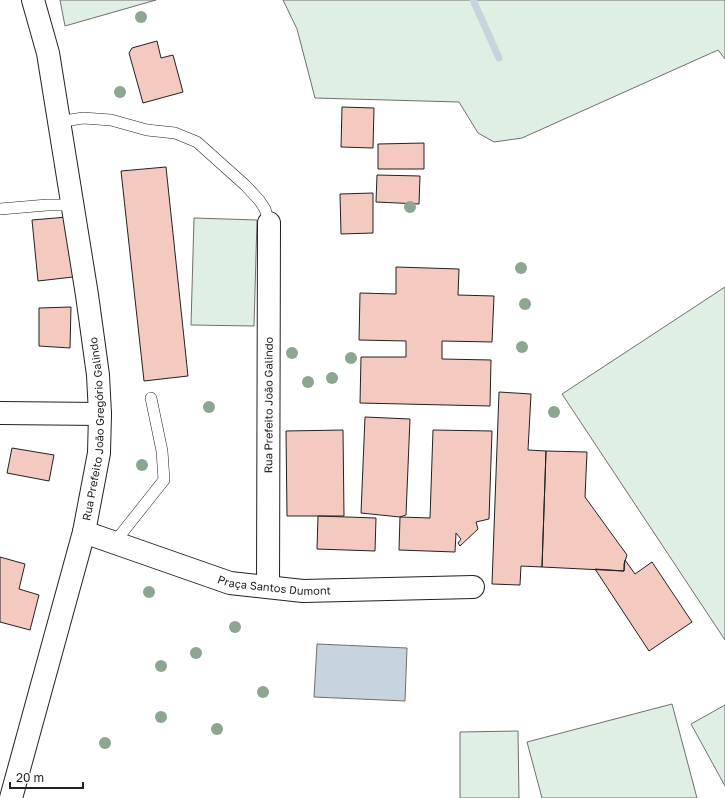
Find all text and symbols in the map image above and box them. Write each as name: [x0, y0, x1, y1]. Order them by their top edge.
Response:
street label: Rua Prefeito João Gregório Galindo: [79, 336, 106, 522]
street label: Rua Prefeito João Galindo: [261, 336, 275, 473]
street label: Praça Santos Dumont: [216, 572, 331, 597]
scale bar: [10, 764, 83, 790]
text: 20 m: [16, 770, 44, 785]

